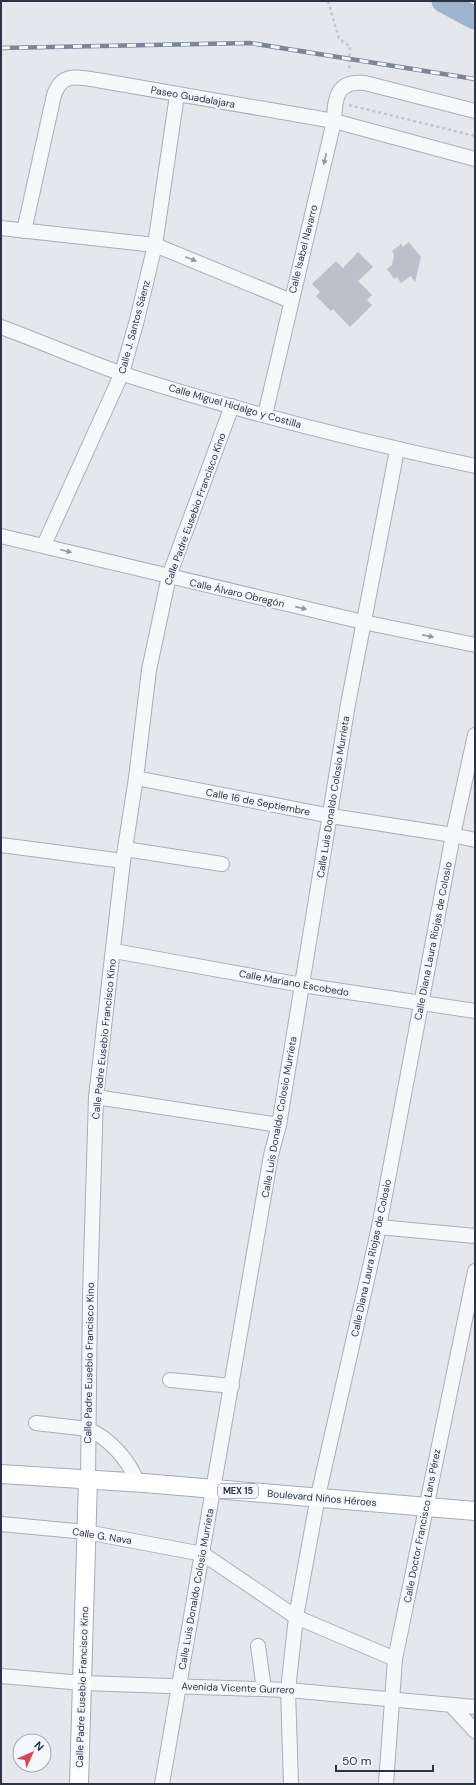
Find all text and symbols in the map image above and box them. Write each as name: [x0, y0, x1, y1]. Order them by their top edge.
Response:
street label: Paseo Guadalajara: [150, 83, 236, 111]
one-way arrow: [322, 154, 328, 166]
street label: Calle Isabel Navarro: [286, 203, 320, 295]
one-way arrow: [185, 257, 197, 263]
street label: Calle J. Santos Sáenz: [115, 278, 153, 375]
street label: Calle Miguel Hidalgo y Costilla: [167, 381, 303, 431]
street label: Calle Padre Eusebio Francisco Kino: [161, 431, 229, 587]
one-way arrow: [60, 548, 72, 554]
street label: Calle Álvaro Obregón: [188, 576, 286, 610]
one-way arrow: [295, 605, 308, 611]
one-way arrow: [422, 633, 435, 639]
street label: Calle Luis Donaldo Colosio Murrieta: [314, 715, 352, 879]
street label: Calle 16 de Septiembre: [205, 786, 312, 819]
street label: Calle Diana Laura Riojas de Colosio: [411, 861, 455, 1021]
street label: Calle Padre Eusebio Francisco Kino: [89, 958, 119, 1120]
street label: Calle Mariano Escobedo: [238, 967, 350, 999]
street label: Calle Luis Donaldo Colosio Murrieta: [258, 1035, 300, 1199]
street label: Calle Diana Laura Riojas de Colosio: [348, 1178, 394, 1338]
street label: Calle Padre Eusebio Francisco Kino: [81, 1282, 97, 1444]
street label: Calle Doctor Francisco Lans Pérez: [401, 1447, 443, 1604]
road number: MEX 15: [218, 1484, 258, 1498]
street label: Boulevard Niños Héroes: [267, 1487, 377, 1509]
street label: Calle Luis Donaldo Colosio Murrieta: [175, 1507, 217, 1671]
street label: Calle G. Nava: [71, 1525, 133, 1547]
street label: Calle Padre Eusebio Francisco Kino: [73, 1606, 91, 1768]
street label: Avenida Vicente Gurrero: [181, 1680, 295, 1696]
north arrow: [12, 1733, 52, 1773]
text: N: [31, 1738, 47, 1754]
scale bar: [336, 1747, 433, 1773]
text: 50 m: [342, 1753, 371, 1769]

